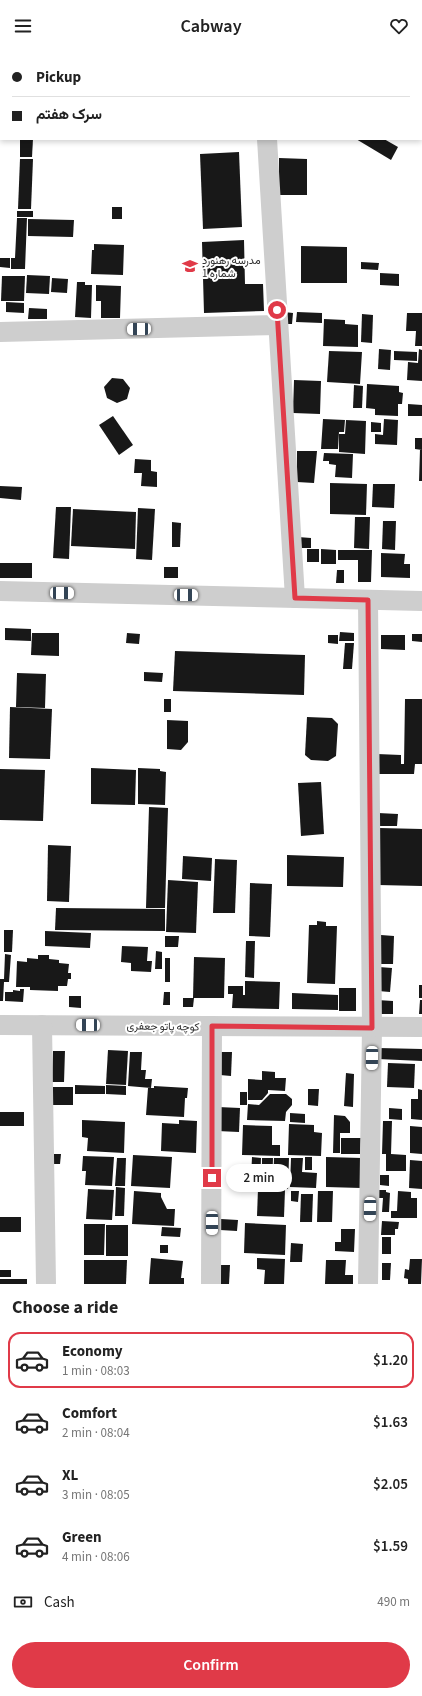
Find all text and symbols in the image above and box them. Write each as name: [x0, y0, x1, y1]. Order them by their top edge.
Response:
text: Cabway: [180, 14, 242, 39]
icon: menu: [12, 15, 34, 37]
icon: heart: [388, 15, 410, 37]
text: Pickup: [36, 67, 81, 88]
text: سرک هفتم: [36, 104, 102, 125]
place label: مدرسه رهنورد شماره 1: [202, 253, 261, 281]
school or university icon: مدرسه رهنورد شماره 1: [181, 257, 199, 275]
route start: [268, 301, 286, 319]
car: [127, 323, 151, 335]
car: [50, 587, 74, 599]
car: [174, 589, 198, 601]
street label: کوچه پاتو جعفری: [126, 1018, 200, 1035]
car: [76, 1019, 100, 1031]
car: [366, 1046, 378, 1070]
callout: 2 min: [226, 1164, 292, 1192]
route end: [203, 1169, 221, 1187]
text: 2 min: [244, 1169, 274, 1187]
car: [364, 1197, 376, 1221]
car: [206, 1211, 218, 1235]
text: Choose a ride: [12, 1295, 118, 1320]
text: Economy: [62, 1341, 123, 1362]
icon: car: [14, 1342, 50, 1378]
text: $1.20: [373, 1350, 408, 1371]
text: 1 min · 08:03: [62, 1362, 130, 1380]
text: Comfort: [62, 1403, 117, 1424]
icon: car: [14, 1404, 50, 1440]
text: $1.63: [373, 1412, 408, 1433]
text: 2 min · 08:04: [62, 1424, 130, 1442]
text: XL: [62, 1465, 78, 1486]
icon: car: [14, 1466, 50, 1502]
text: $2.05: [373, 1474, 408, 1495]
text: 3 min · 08:05: [62, 1486, 130, 1504]
text: Green: [62, 1527, 102, 1548]
icon: car: [14, 1528, 50, 1564]
text: $1.59: [373, 1536, 408, 1557]
text: 4 min · 08:06: [62, 1548, 130, 1566]
icon: cash: [12, 1591, 34, 1613]
text: Cash: [44, 1592, 75, 1613]
text: 490 m: [377, 1593, 410, 1611]
button: Confirm: [12, 1642, 410, 1688]

